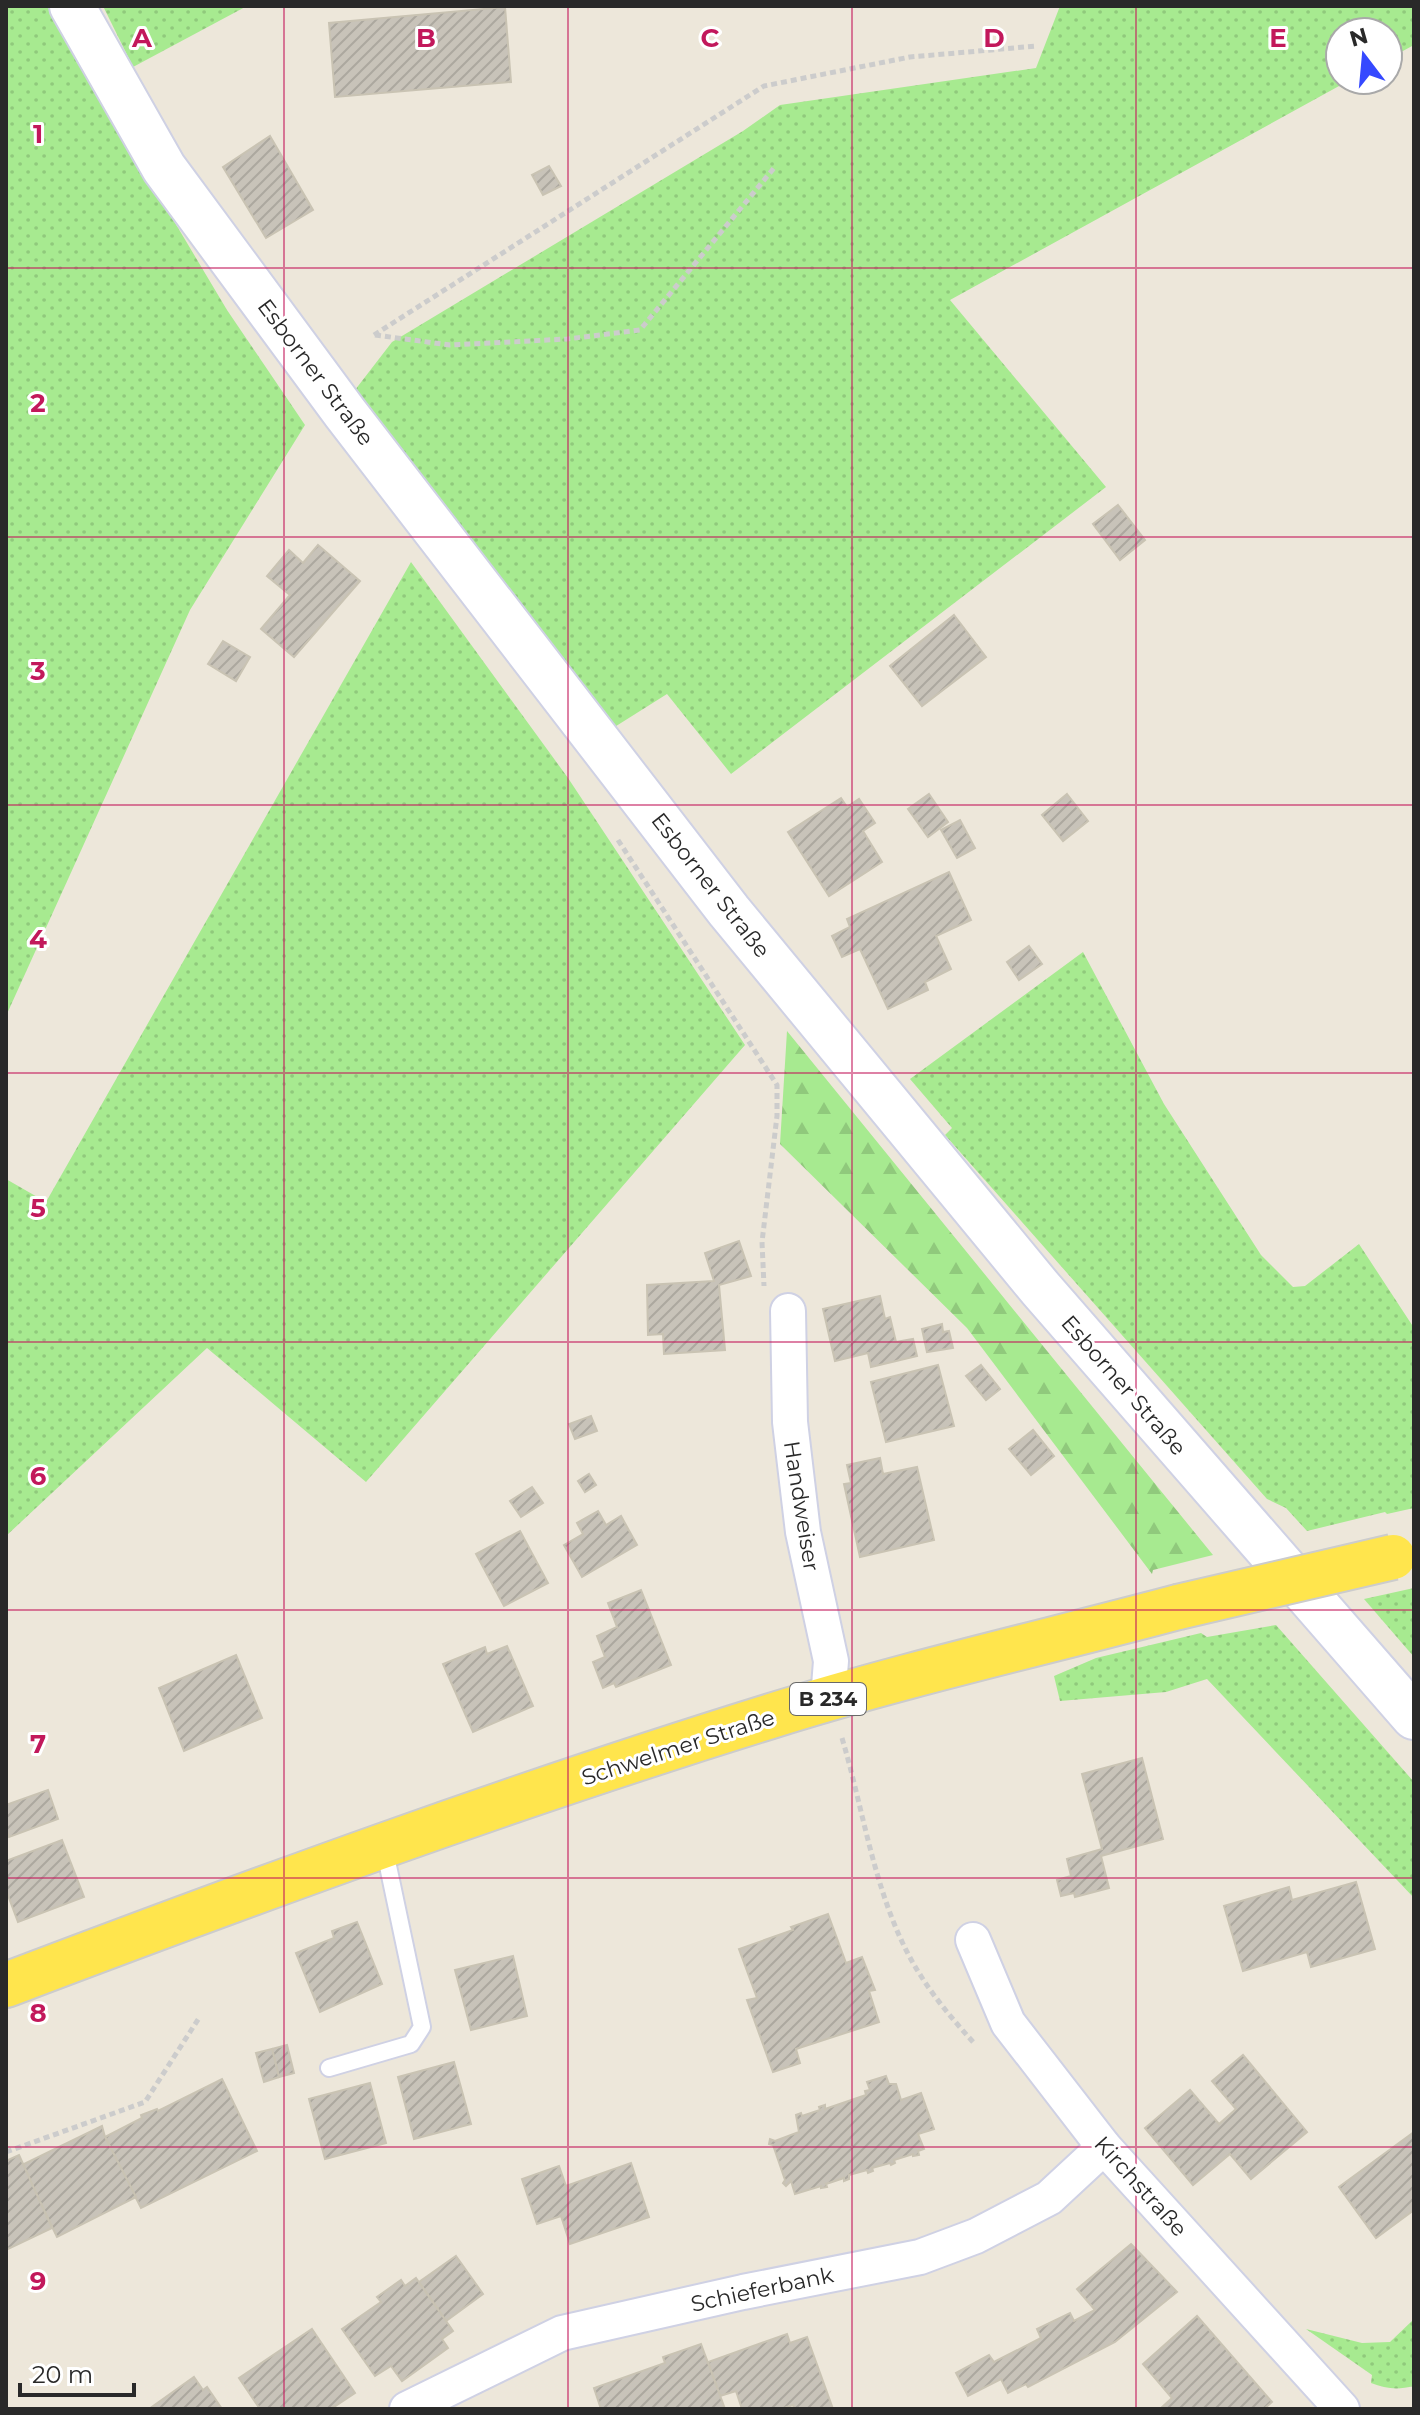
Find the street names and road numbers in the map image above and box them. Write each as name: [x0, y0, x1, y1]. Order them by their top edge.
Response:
street label: Esborner Straße: [252, 294, 380, 451]
street label: Esborner Straße: [646, 807, 776, 963]
street label: Esborner Straße: [1055, 1310, 1192, 1461]
street label: Handweiser: [778, 1439, 825, 1573]
road number: B 234: [790, 1683, 866, 1715]
street label: Schwelmer Straße: [578, 1704, 778, 1791]
street label: Kirchstraße: [1089, 2131, 1193, 2242]
street label: Schieferbank: [688, 2261, 837, 2318]

